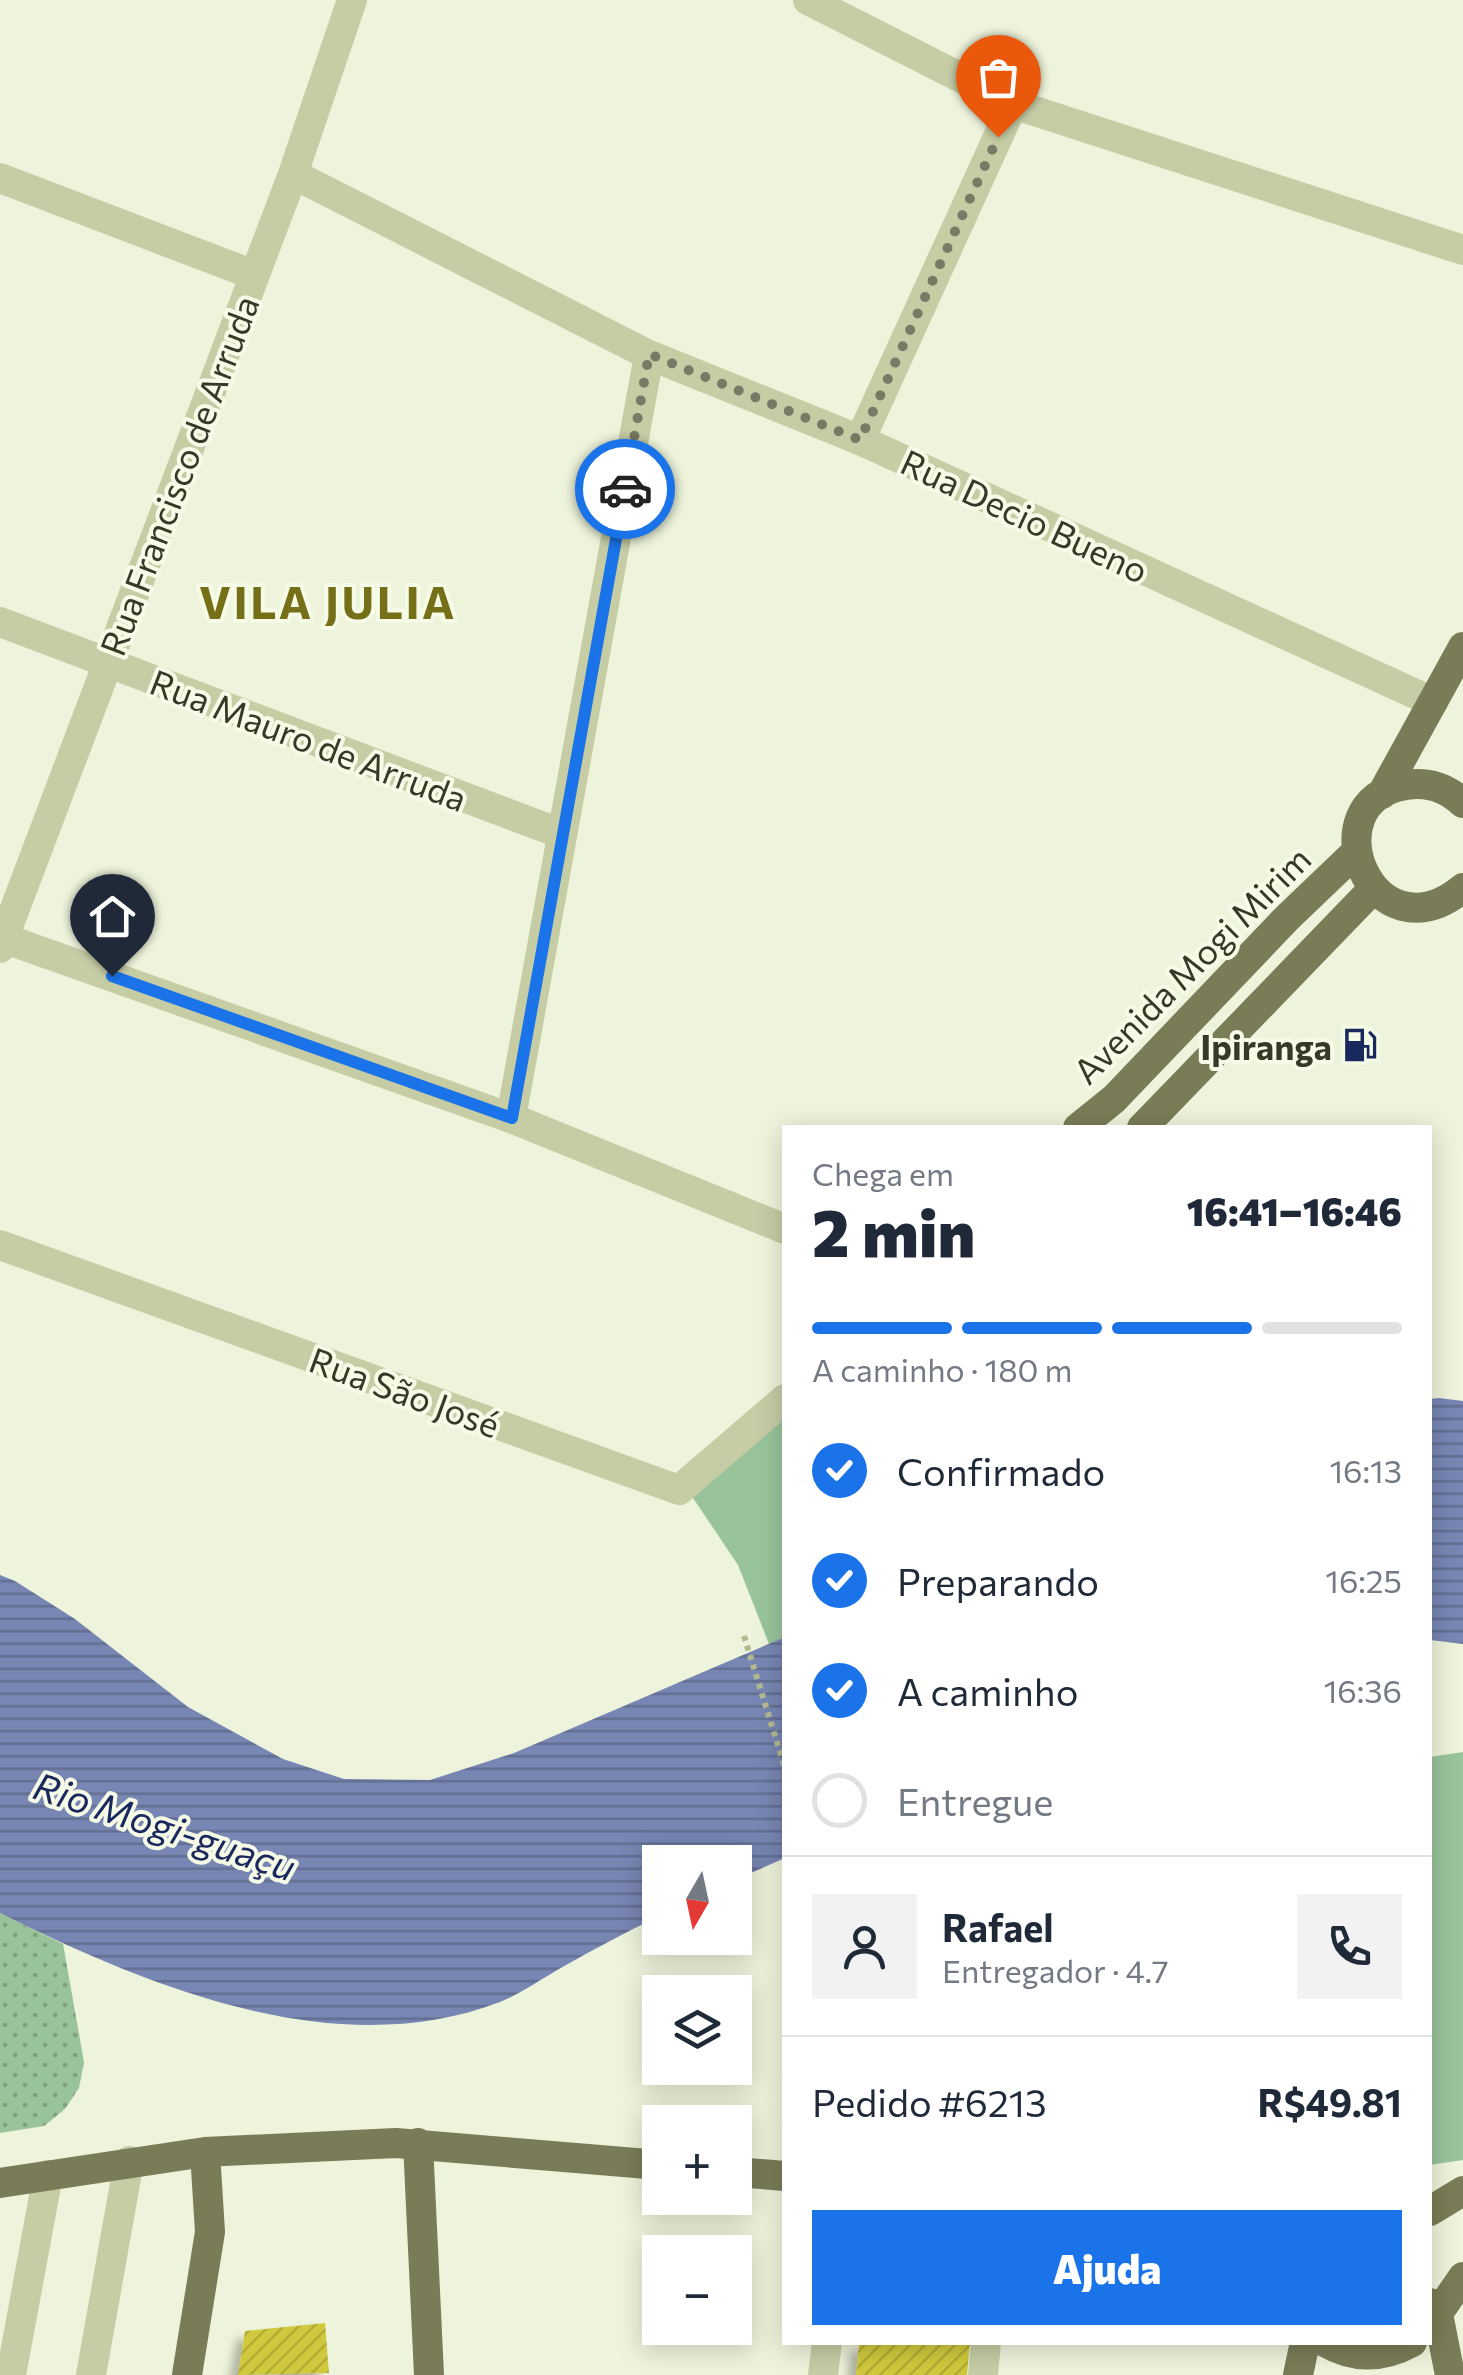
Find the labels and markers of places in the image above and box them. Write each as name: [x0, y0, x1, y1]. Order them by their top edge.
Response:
pin: [956, 35, 1041, 138]
pin: [70, 874, 155, 977]
place label: Ipiranga: [1200, 1024, 1332, 1067]
fuel station icon: Ipiranga: [1341, 1026, 1379, 1064]

